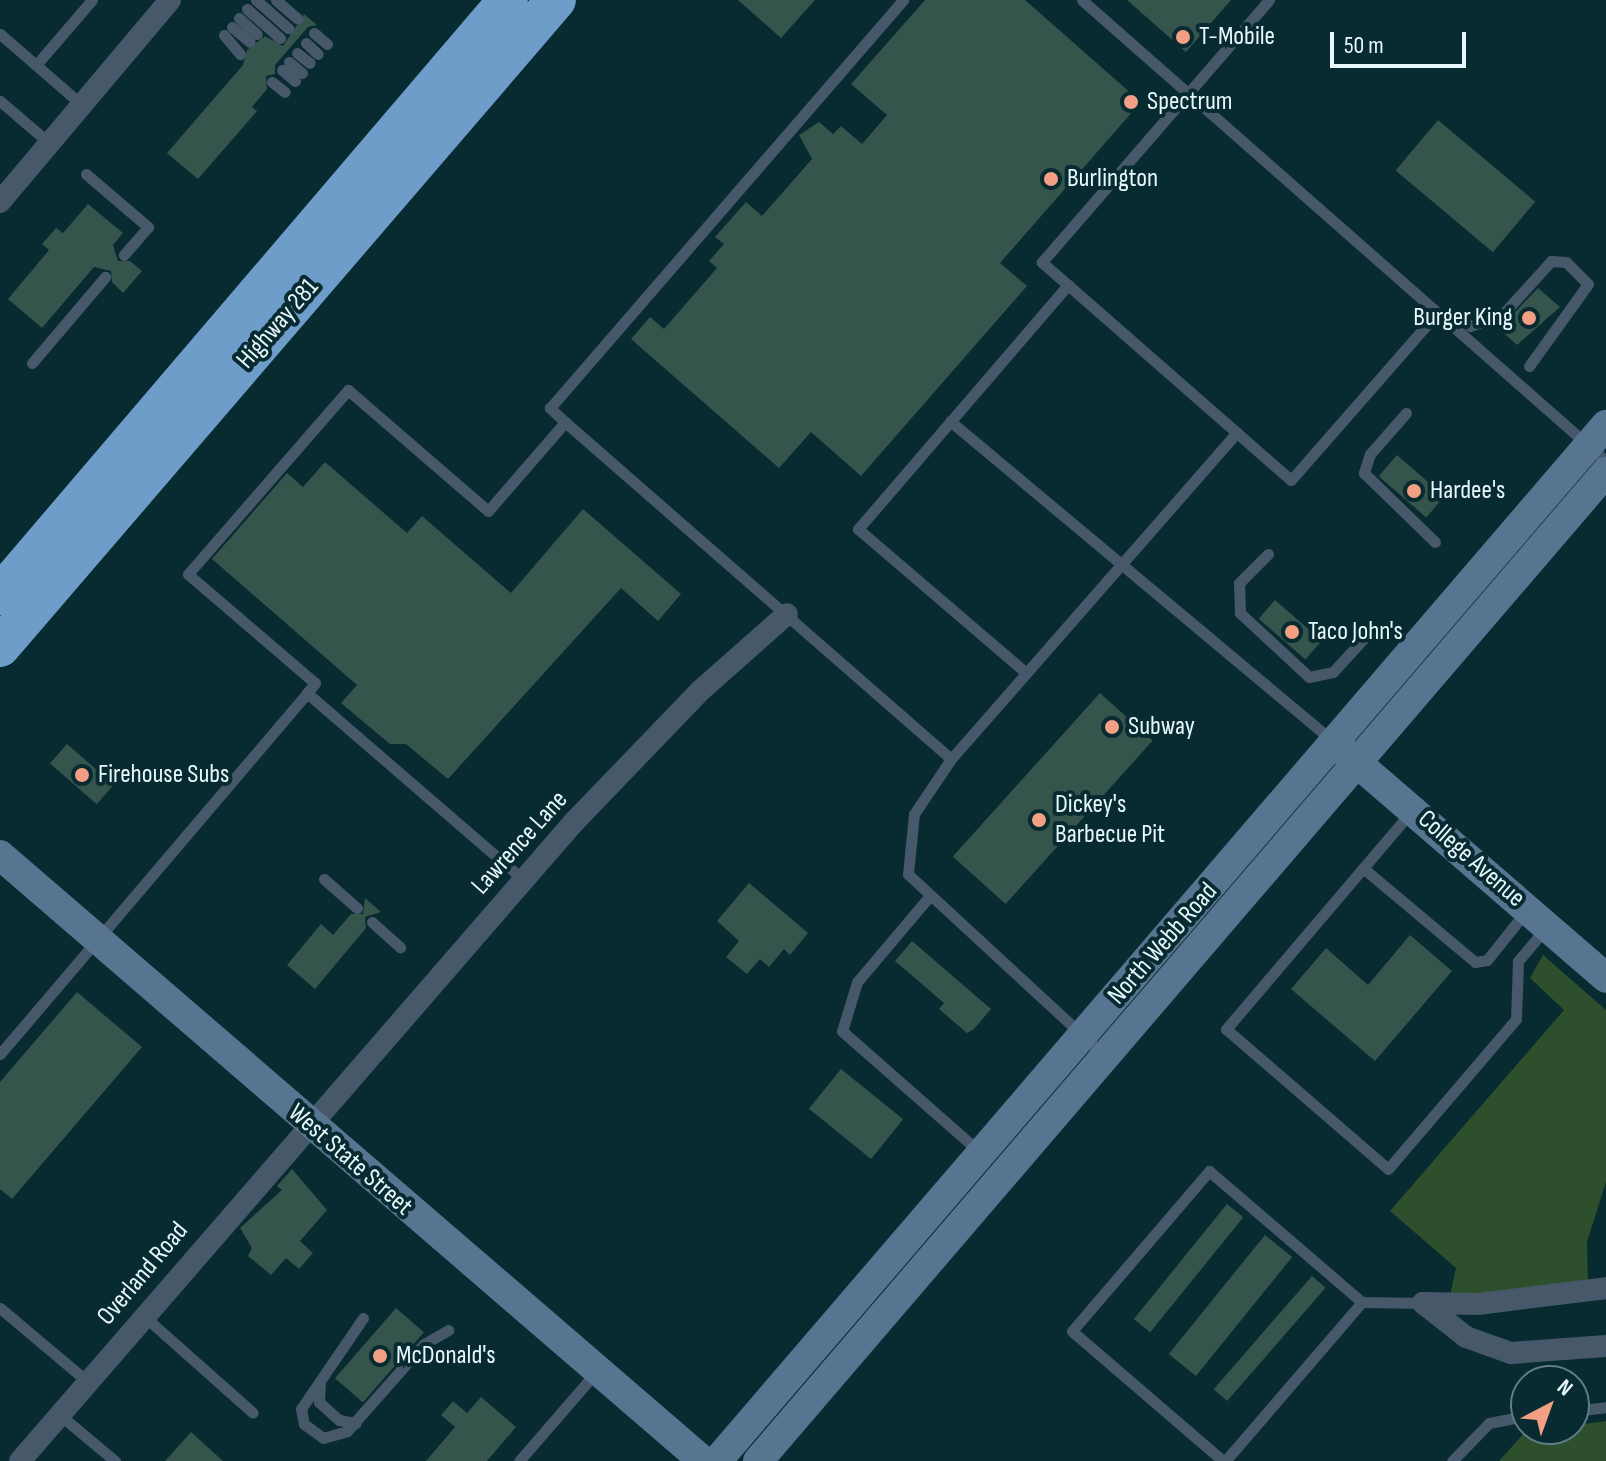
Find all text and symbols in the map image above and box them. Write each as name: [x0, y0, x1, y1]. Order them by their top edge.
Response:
scale bar: [1334, 16, 1470, 66]
place label: T-Mobile: [1199, 21, 1275, 53]
marker: T-Mobile: [1174, 28, 1192, 46]
text: 50 m: [1344, 31, 1384, 60]
place label: Spectrum: [1147, 86, 1233, 118]
marker: Spectrum: [1122, 93, 1140, 111]
place label: Burlington: [1067, 163, 1158, 195]
marker: Burlington: [1042, 170, 1060, 188]
street label: Highway 281: [230, 273, 326, 375]
place label: Burger King: [1413, 302, 1513, 334]
marker: Burger King: [1520, 309, 1538, 327]
place label: Hardee's: [1430, 475, 1505, 507]
marker: Hardee's: [1405, 482, 1423, 500]
place label: Taco John's: [1308, 616, 1403, 648]
marker: Taco John's: [1283, 623, 1301, 641]
place label: Subway: [1128, 711, 1195, 743]
marker: Subway: [1103, 718, 1121, 736]
place label: Firehouse Subs: [98, 759, 229, 791]
marker: Firehouse Subs: [73, 766, 91, 784]
street label: Lawrence Lane: [465, 785, 575, 901]
place label: Dickey's Barbecue Pit: [1055, 789, 1165, 850]
street label: College Avenue: [1411, 804, 1531, 914]
marker: Dickey's Barbecue Pit: [1030, 811, 1048, 829]
street label: North Webb Road: [1102, 877, 1224, 1011]
street label: West State Street: [281, 1098, 419, 1222]
street label: Overland Road: [91, 1216, 195, 1332]
place label: McDonald's: [396, 1340, 496, 1372]
marker: McDonald's: [371, 1347, 389, 1365]
north arrow: [1510, 1365, 1590, 1445]
text: N: [1551, 1374, 1578, 1402]

